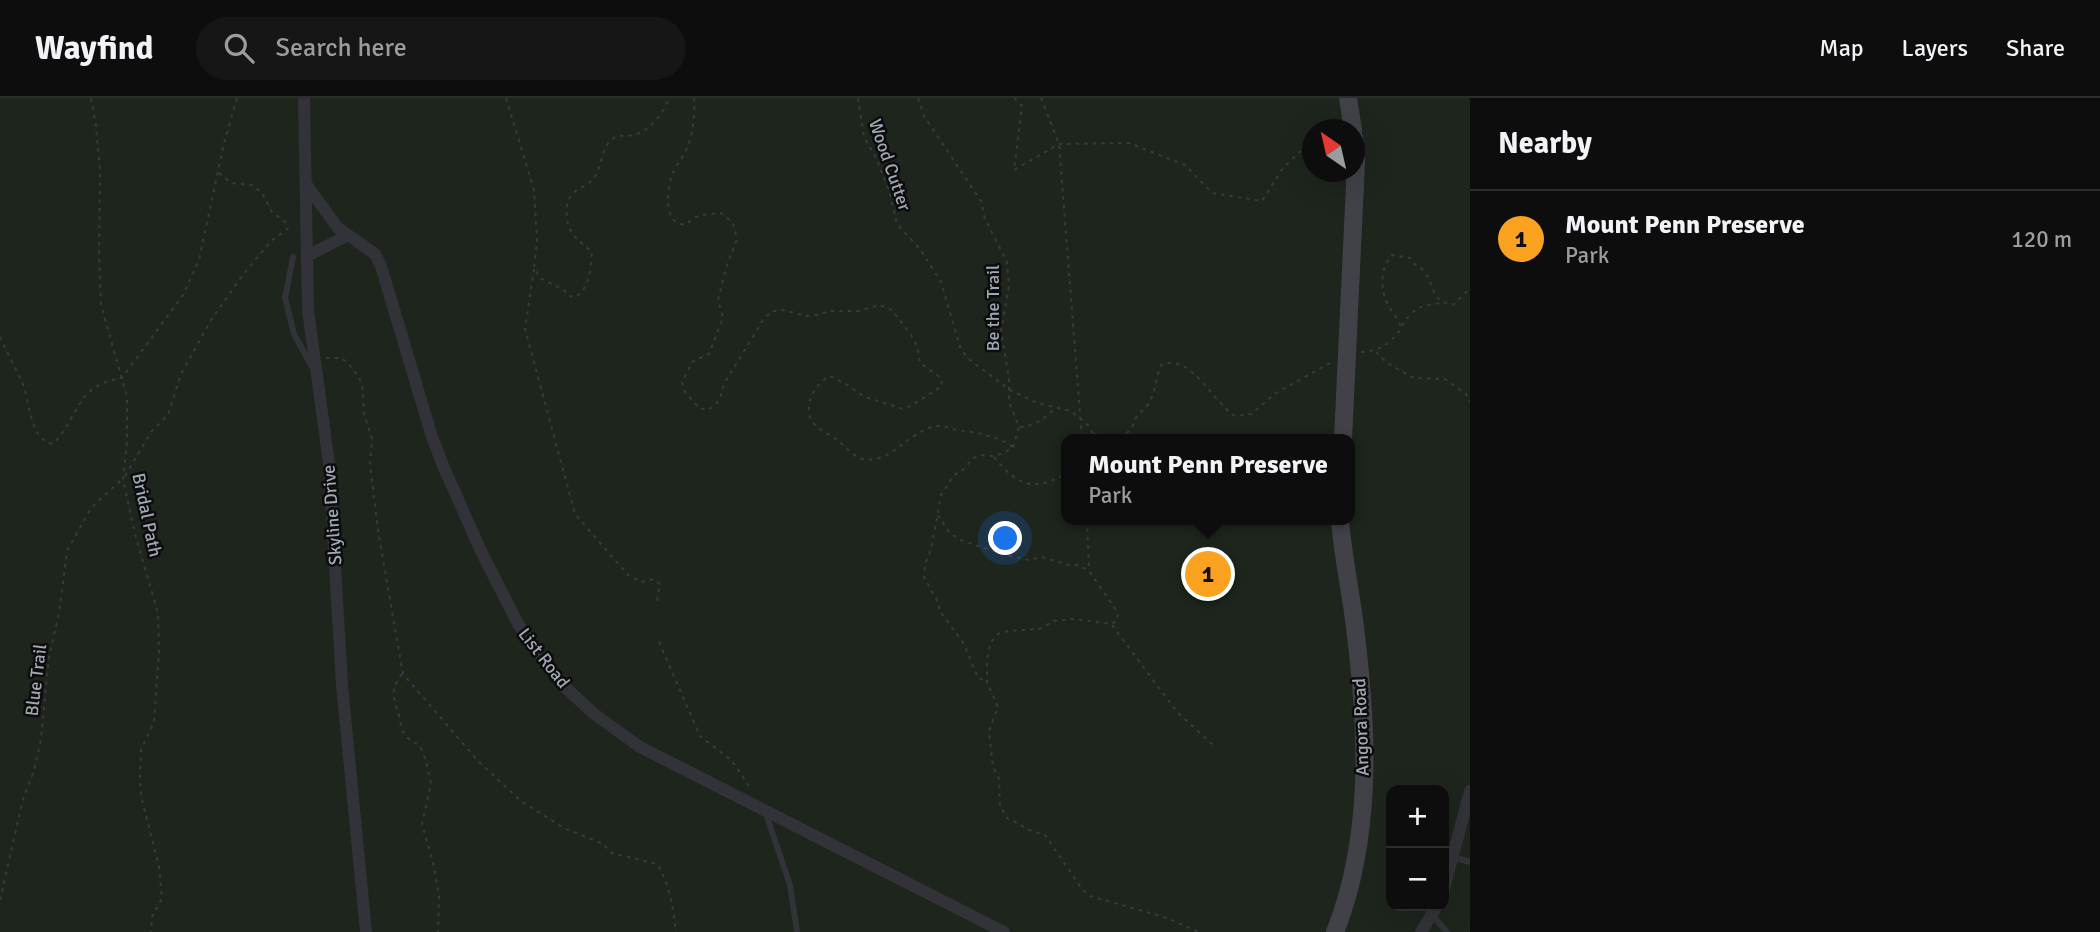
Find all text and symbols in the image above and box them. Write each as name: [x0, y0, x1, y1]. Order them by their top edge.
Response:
search box: [196, 17, 686, 80]
text: Wayfind: [35, 28, 154, 69]
icon: search: [220, 29, 258, 67]
text: Search here: [276, 32, 407, 64]
text: Map: [1819, 33, 1864, 63]
text: Layers: [1902, 33, 1968, 63]
text: Share: [2006, 33, 2065, 63]
street label: Wood Cutter: [864, 116, 916, 214]
north arrow: [1302, 119, 1365, 182]
text: Nearby: [1498, 125, 1592, 162]
text: Mount Penn Preserve: [1565, 209, 1805, 241]
text: 1: [1515, 225, 1527, 254]
text: 120 m: [2011, 225, 2072, 254]
text: Park: [1565, 241, 1609, 270]
street label: Be the Trail: [982, 265, 1004, 351]
popup: [1061, 434, 1355, 525]
text: Mount Penn Preserve: [1088, 449, 1328, 481]
street label: Skyline Drive: [318, 464, 346, 566]
street label: Bridal Path: [127, 471, 167, 559]
text: Park: [1088, 481, 1132, 510]
your location: [988, 521, 1022, 555]
pin: 1: [1185, 548, 1231, 600]
street label: List Road: [514, 623, 574, 693]
street label: Blue Trail: [21, 643, 51, 717]
street label: Angora Road: [1348, 678, 1374, 776]
map controls: [1386, 785, 1449, 911]
button: +: [1386, 785, 1449, 848]
button: −: [1386, 848, 1449, 911]

